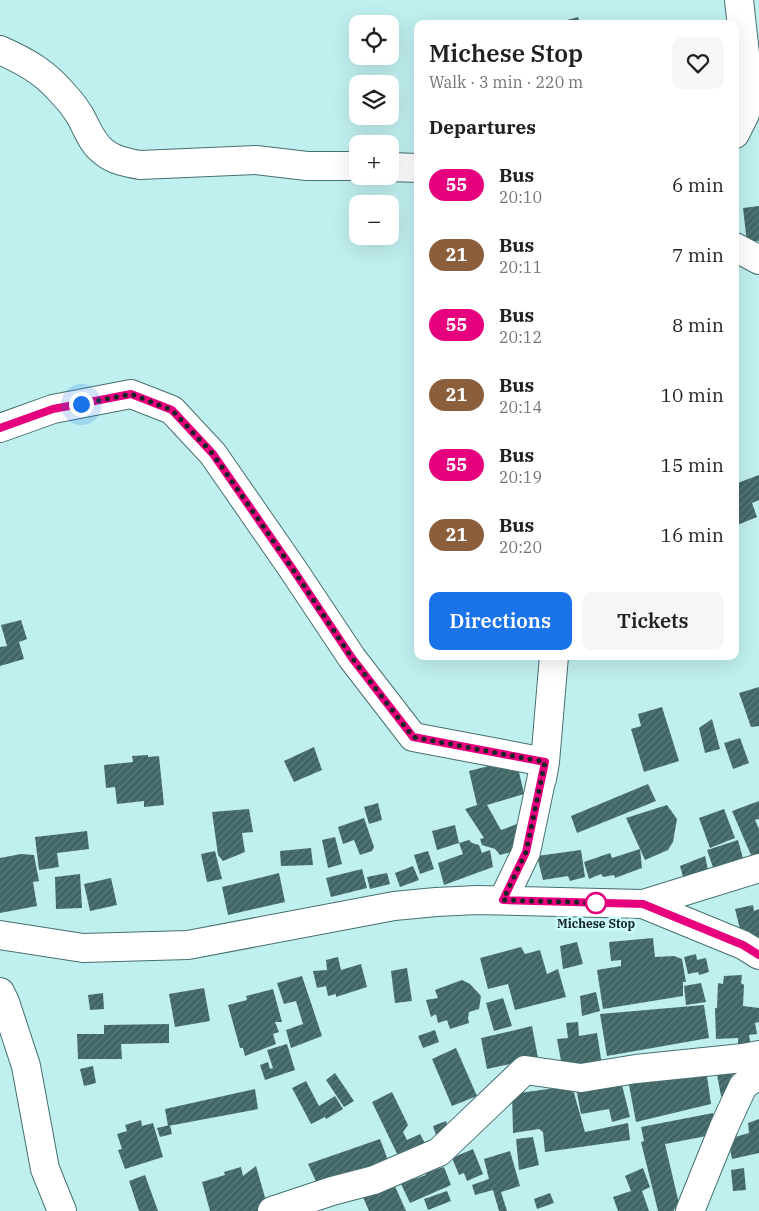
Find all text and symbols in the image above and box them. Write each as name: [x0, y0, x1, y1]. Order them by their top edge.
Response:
map controls: [349, 15, 399, 245]
button: locate: [349, 15, 399, 65]
text: Michese Stop: [429, 37, 583, 69]
button: heart: [672, 37, 724, 89]
text: Walk · 3 min · 220 m: [429, 72, 583, 92]
button: layers: [349, 75, 399, 125]
text: Departures: [429, 115, 536, 139]
button: +: [349, 135, 399, 185]
text: Bus: [499, 163, 534, 187]
text: 55: [446, 173, 467, 196]
text: 6 min: [672, 173, 724, 197]
text: 20:10: [499, 187, 542, 207]
button: −: [349, 195, 399, 245]
text: Bus: [499, 233, 534, 257]
text: 21: [446, 243, 467, 266]
text: 7 min: [672, 243, 724, 267]
text: 20:11: [499, 257, 542, 277]
text: Bus: [499, 303, 534, 327]
text: 55: [446, 313, 467, 336]
text: 8 min: [672, 313, 724, 337]
text: 20:12: [499, 327, 542, 347]
text: Bus: [499, 373, 534, 397]
text: 21: [446, 383, 467, 406]
text: 10 min: [661, 383, 724, 407]
your location: [69, 392, 94, 417]
text: 20:14: [499, 397, 542, 417]
text: Bus: [499, 443, 534, 467]
text: 55: [446, 453, 467, 476]
text: 15 min: [661, 453, 724, 477]
text: 20:19: [499, 467, 542, 487]
text: Bus: [499, 513, 534, 537]
text: 21: [446, 523, 467, 546]
text: 16 min: [661, 523, 724, 547]
text: 20:20: [499, 537, 542, 557]
button: Directions: [429, 592, 572, 650]
button: Tickets: [582, 592, 724, 650]
marker: Michese Stop: [585, 892, 607, 914]
place label: Michese Stop: [557, 916, 635, 931]

